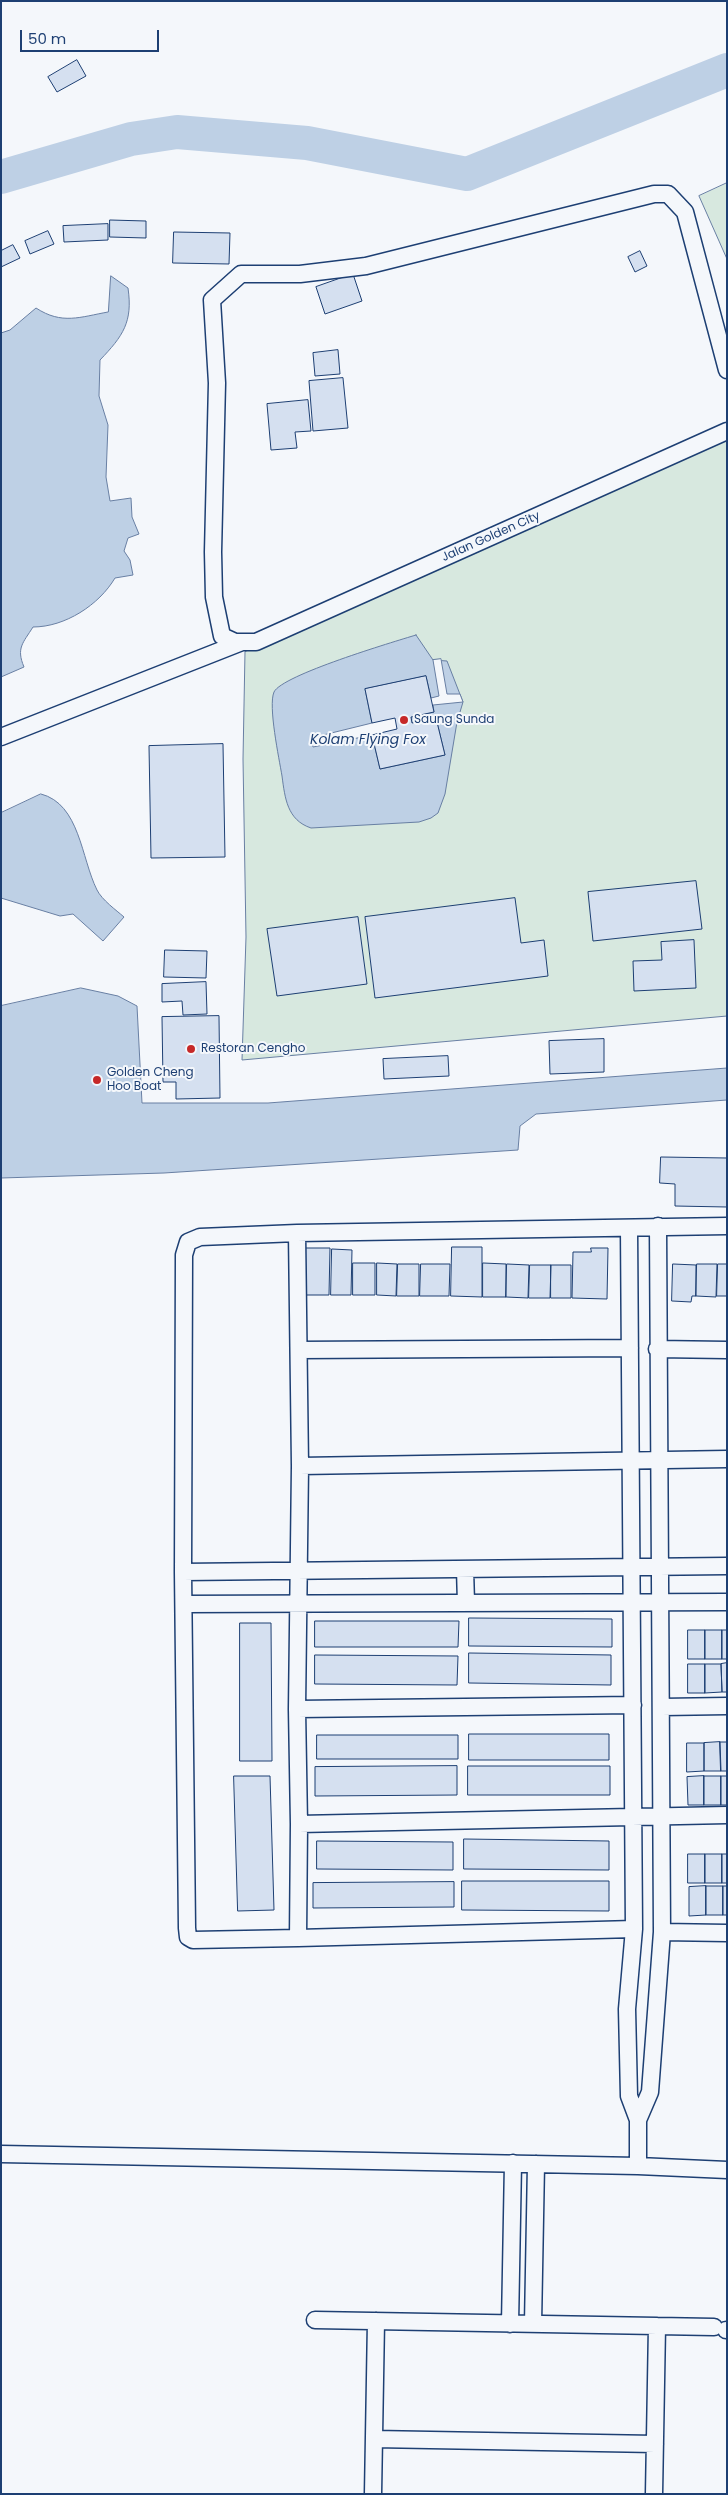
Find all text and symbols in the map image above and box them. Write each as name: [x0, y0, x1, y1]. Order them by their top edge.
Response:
scale bar: [22, 20, 161, 52]
text: 50 m: [28, 28, 66, 49]
street label: Jalan Golden City: [440, 509, 542, 565]
place label: Saung Sunda: [414, 713, 494, 727]
marker: Saung Sunda: [398, 714, 410, 726]
water label: Kolam Flying Fox: [310, 732, 426, 748]
place label: Restoran Cengho: [201, 1042, 305, 1056]
marker: Restoran Cengho: [185, 1043, 197, 1055]
place label: Golden Cheng Hoo Boat: [107, 1066, 194, 1094]
marker: Golden Cheng Hoo Boat: [91, 1074, 103, 1086]

